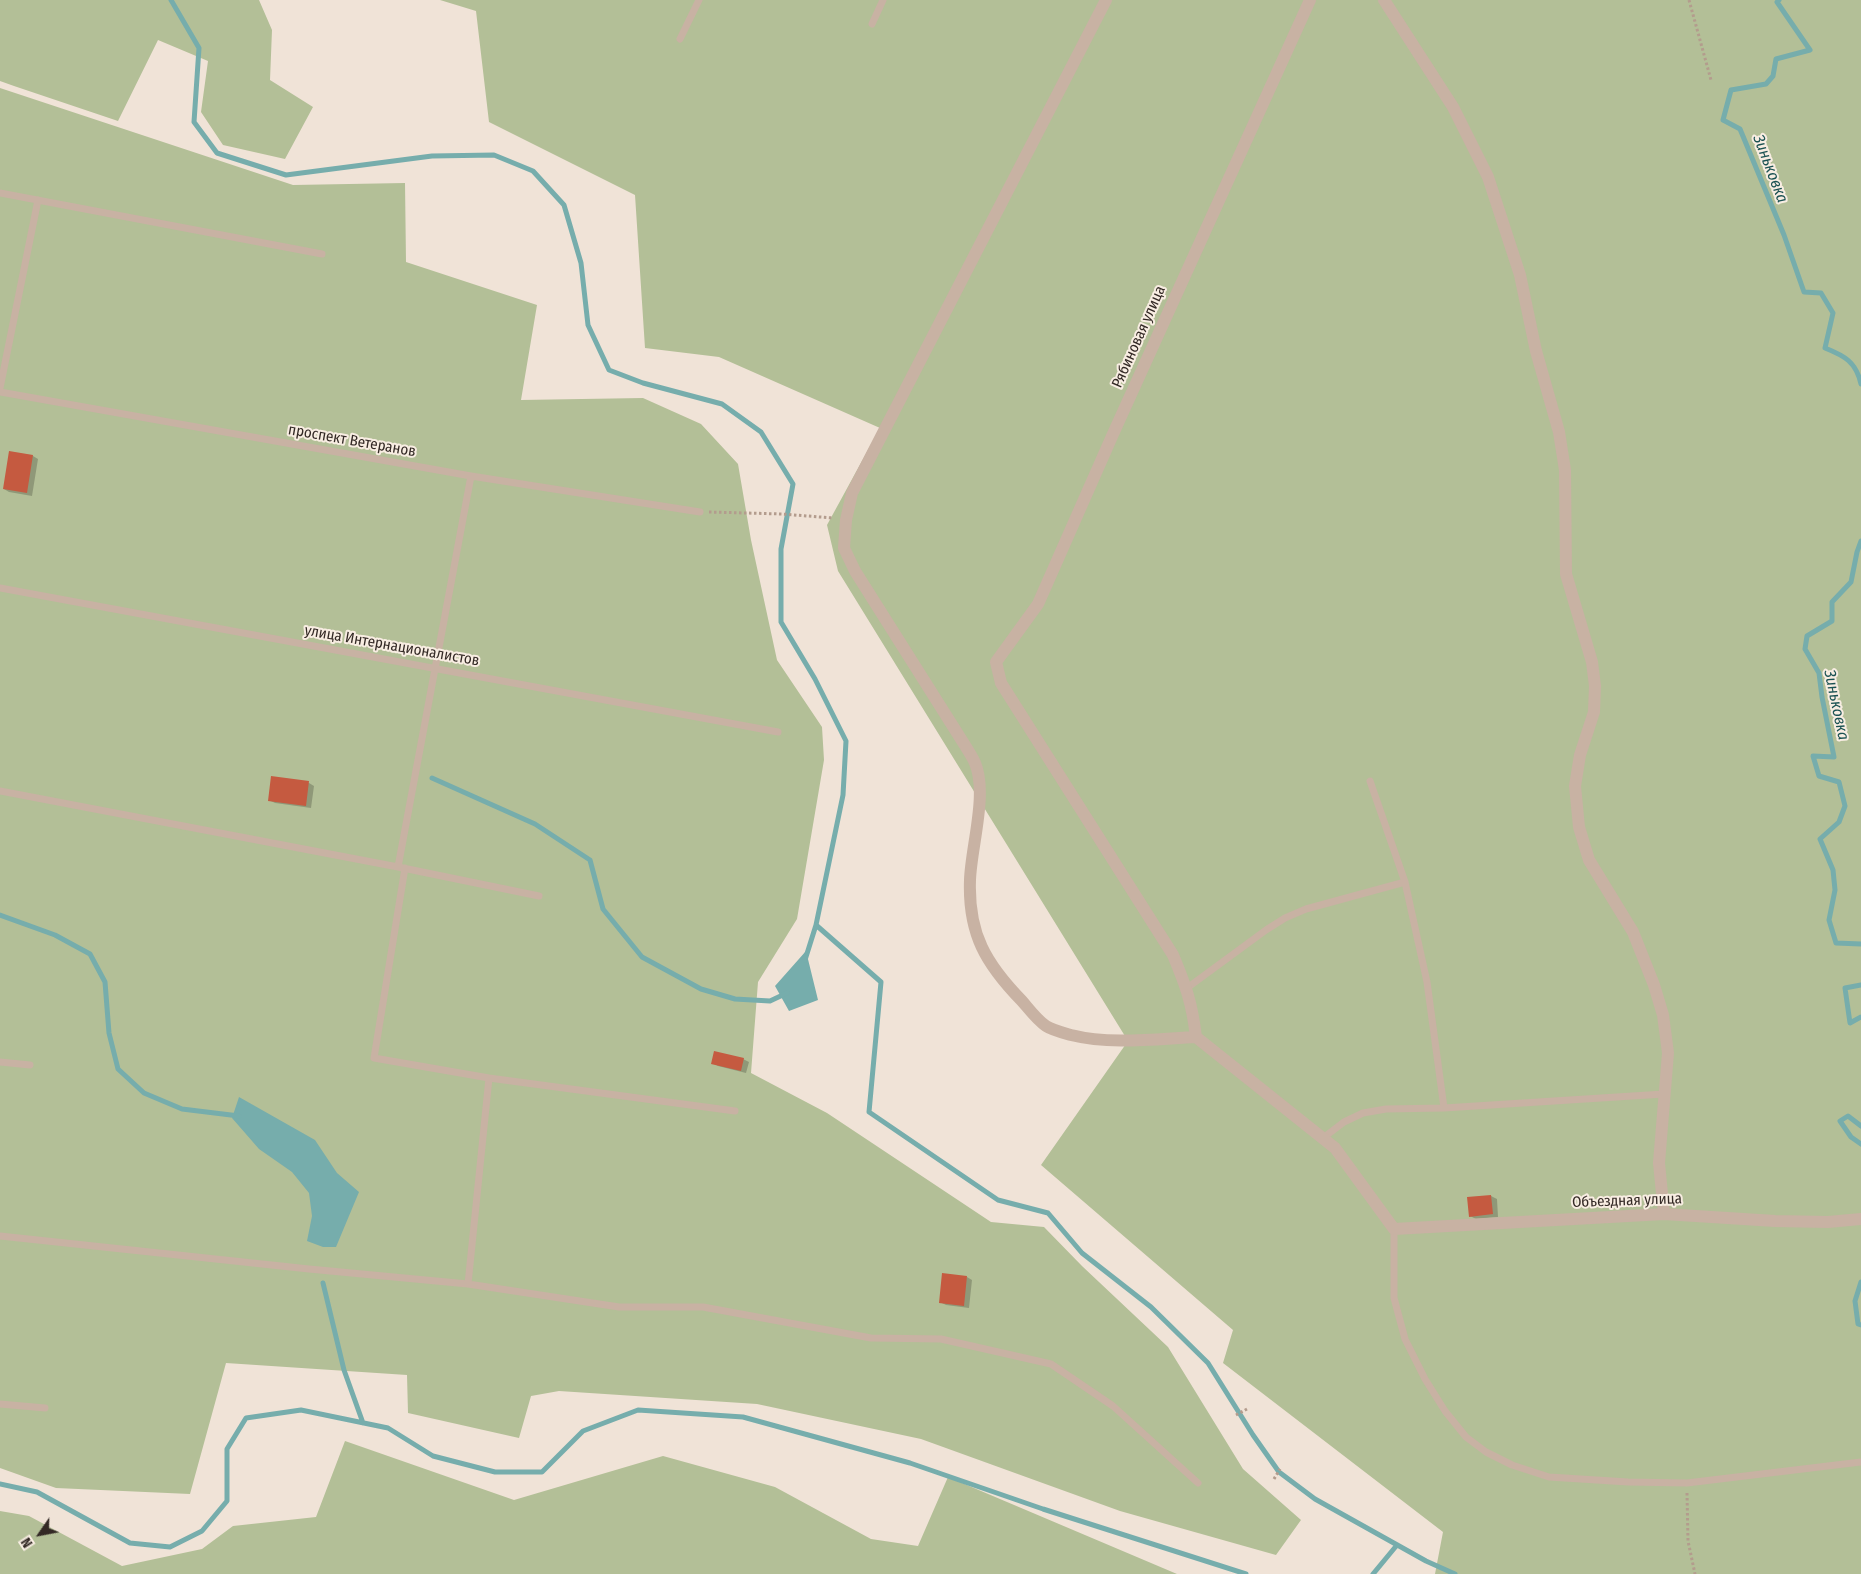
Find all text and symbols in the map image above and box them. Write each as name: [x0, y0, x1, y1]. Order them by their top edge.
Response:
water label: Зиньковка: [1748, 132, 1792, 206]
street label: Рябиновая улица: [1108, 283, 1170, 391]
street label: проспект Ветеранов: [287, 421, 417, 461]
street label: улица Интернационалистов: [303, 622, 481, 670]
water label: Зиньковка: [1819, 668, 1853, 742]
street label: Объездная улица: [1572, 1190, 1682, 1212]
north arrow: [15, 1509, 65, 1559]
text: N: [18, 1534, 36, 1551]

